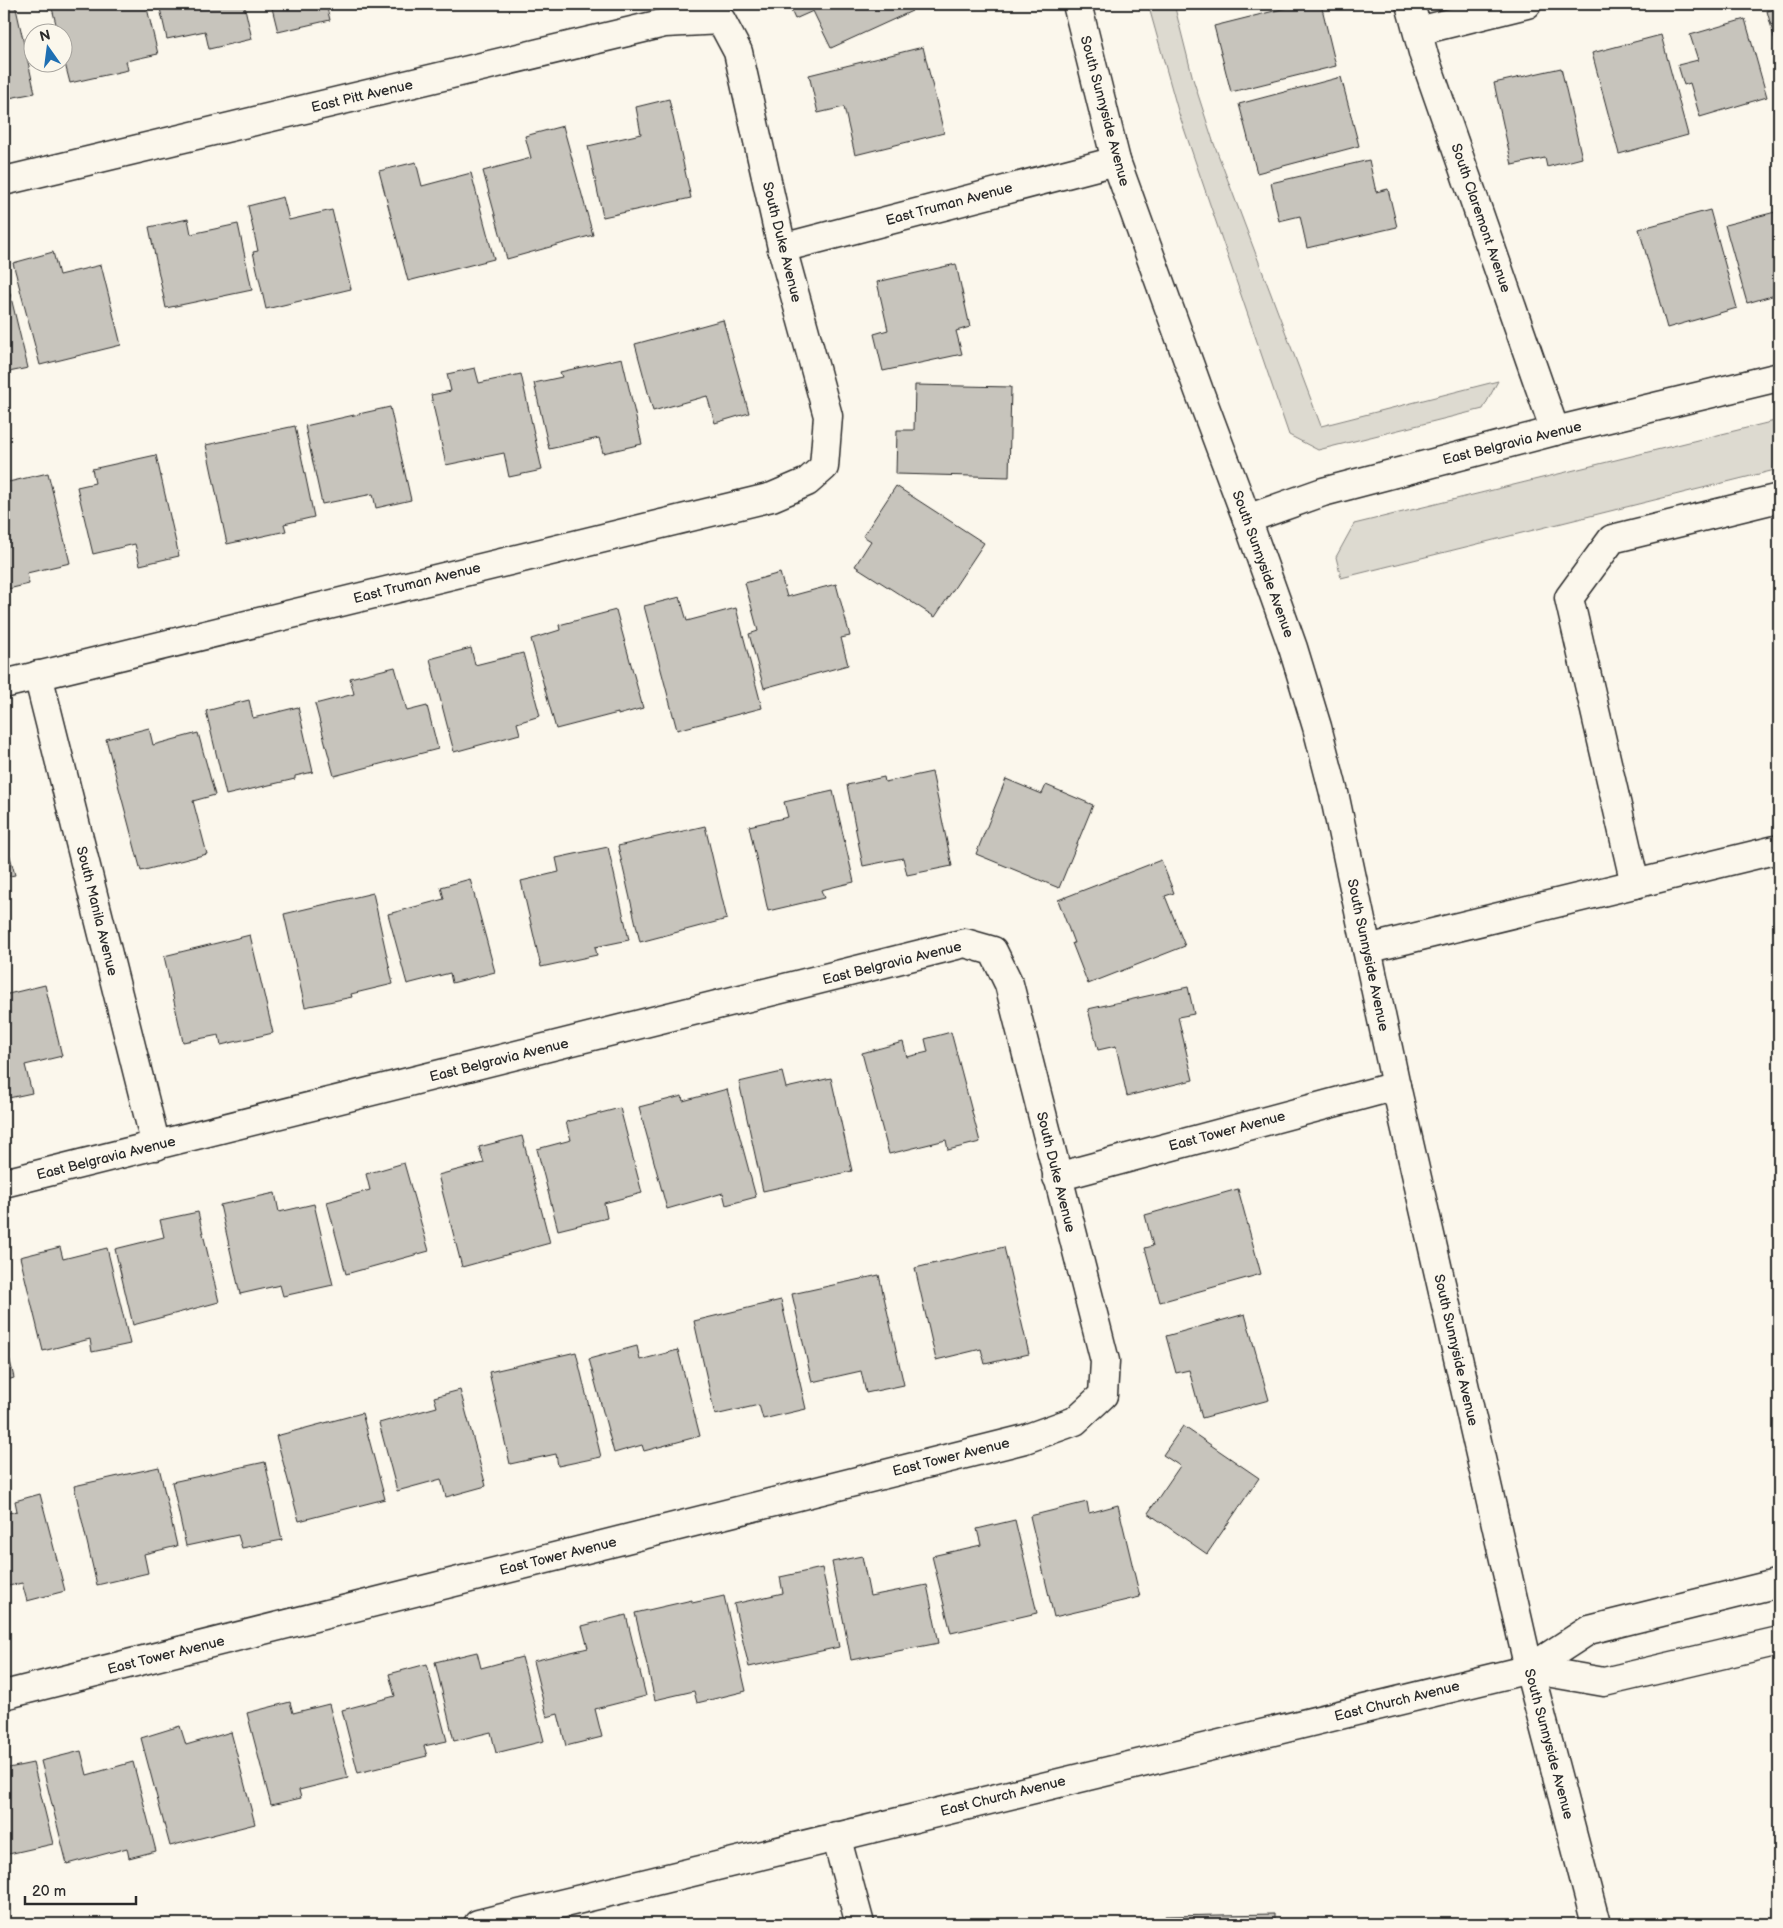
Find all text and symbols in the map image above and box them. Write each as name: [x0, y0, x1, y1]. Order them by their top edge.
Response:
north arrow: [22, 22, 72, 72]
text: N: [38, 26, 52, 45]
street label: South Sunnyside Avenue: [1077, 34, 1133, 188]
street label: East Pitt Avenue: [310, 76, 414, 116]
street label: South Claremont Avenue: [1448, 141, 1514, 295]
street label: East Truman Avenue: [884, 179, 1014, 229]
street label: South Duke Avenue: [759, 180, 805, 304]
street label: East Belgravia Avenue: [1441, 418, 1583, 468]
street label: South Sunnyside Avenue: [1228, 488, 1298, 640]
street label: East Truman Avenue: [352, 559, 482, 607]
street label: South Manila Avenue: [73, 845, 121, 977]
street label: South Sunnyside Avenue: [1344, 877, 1392, 1033]
street label: East Belgravia Avenue: [821, 938, 963, 988]
street label: East Belgravia Avenue: [428, 1035, 570, 1085]
street label: East Tower Avenue: [1167, 1107, 1287, 1155]
street label: South Duke Avenue: [1033, 1110, 1079, 1234]
street label: East Belgravia Avenue: [35, 1133, 177, 1183]
street label: South Sunnyside Avenue: [1430, 1272, 1482, 1428]
street label: East Tower Avenue: [891, 1434, 1011, 1480]
street label: East Tower Avenue: [498, 1533, 618, 1579]
street label: East Tower Avenue: [106, 1632, 226, 1678]
street label: South Sunnyside Avenue: [1521, 1667, 1577, 1821]
street label: East Church Avenue: [1333, 1677, 1461, 1725]
street label: East Church Avenue: [939, 1772, 1067, 1820]
scale bar: [25, 1873, 136, 1905]
text: 20 m: [32, 1882, 66, 1901]

